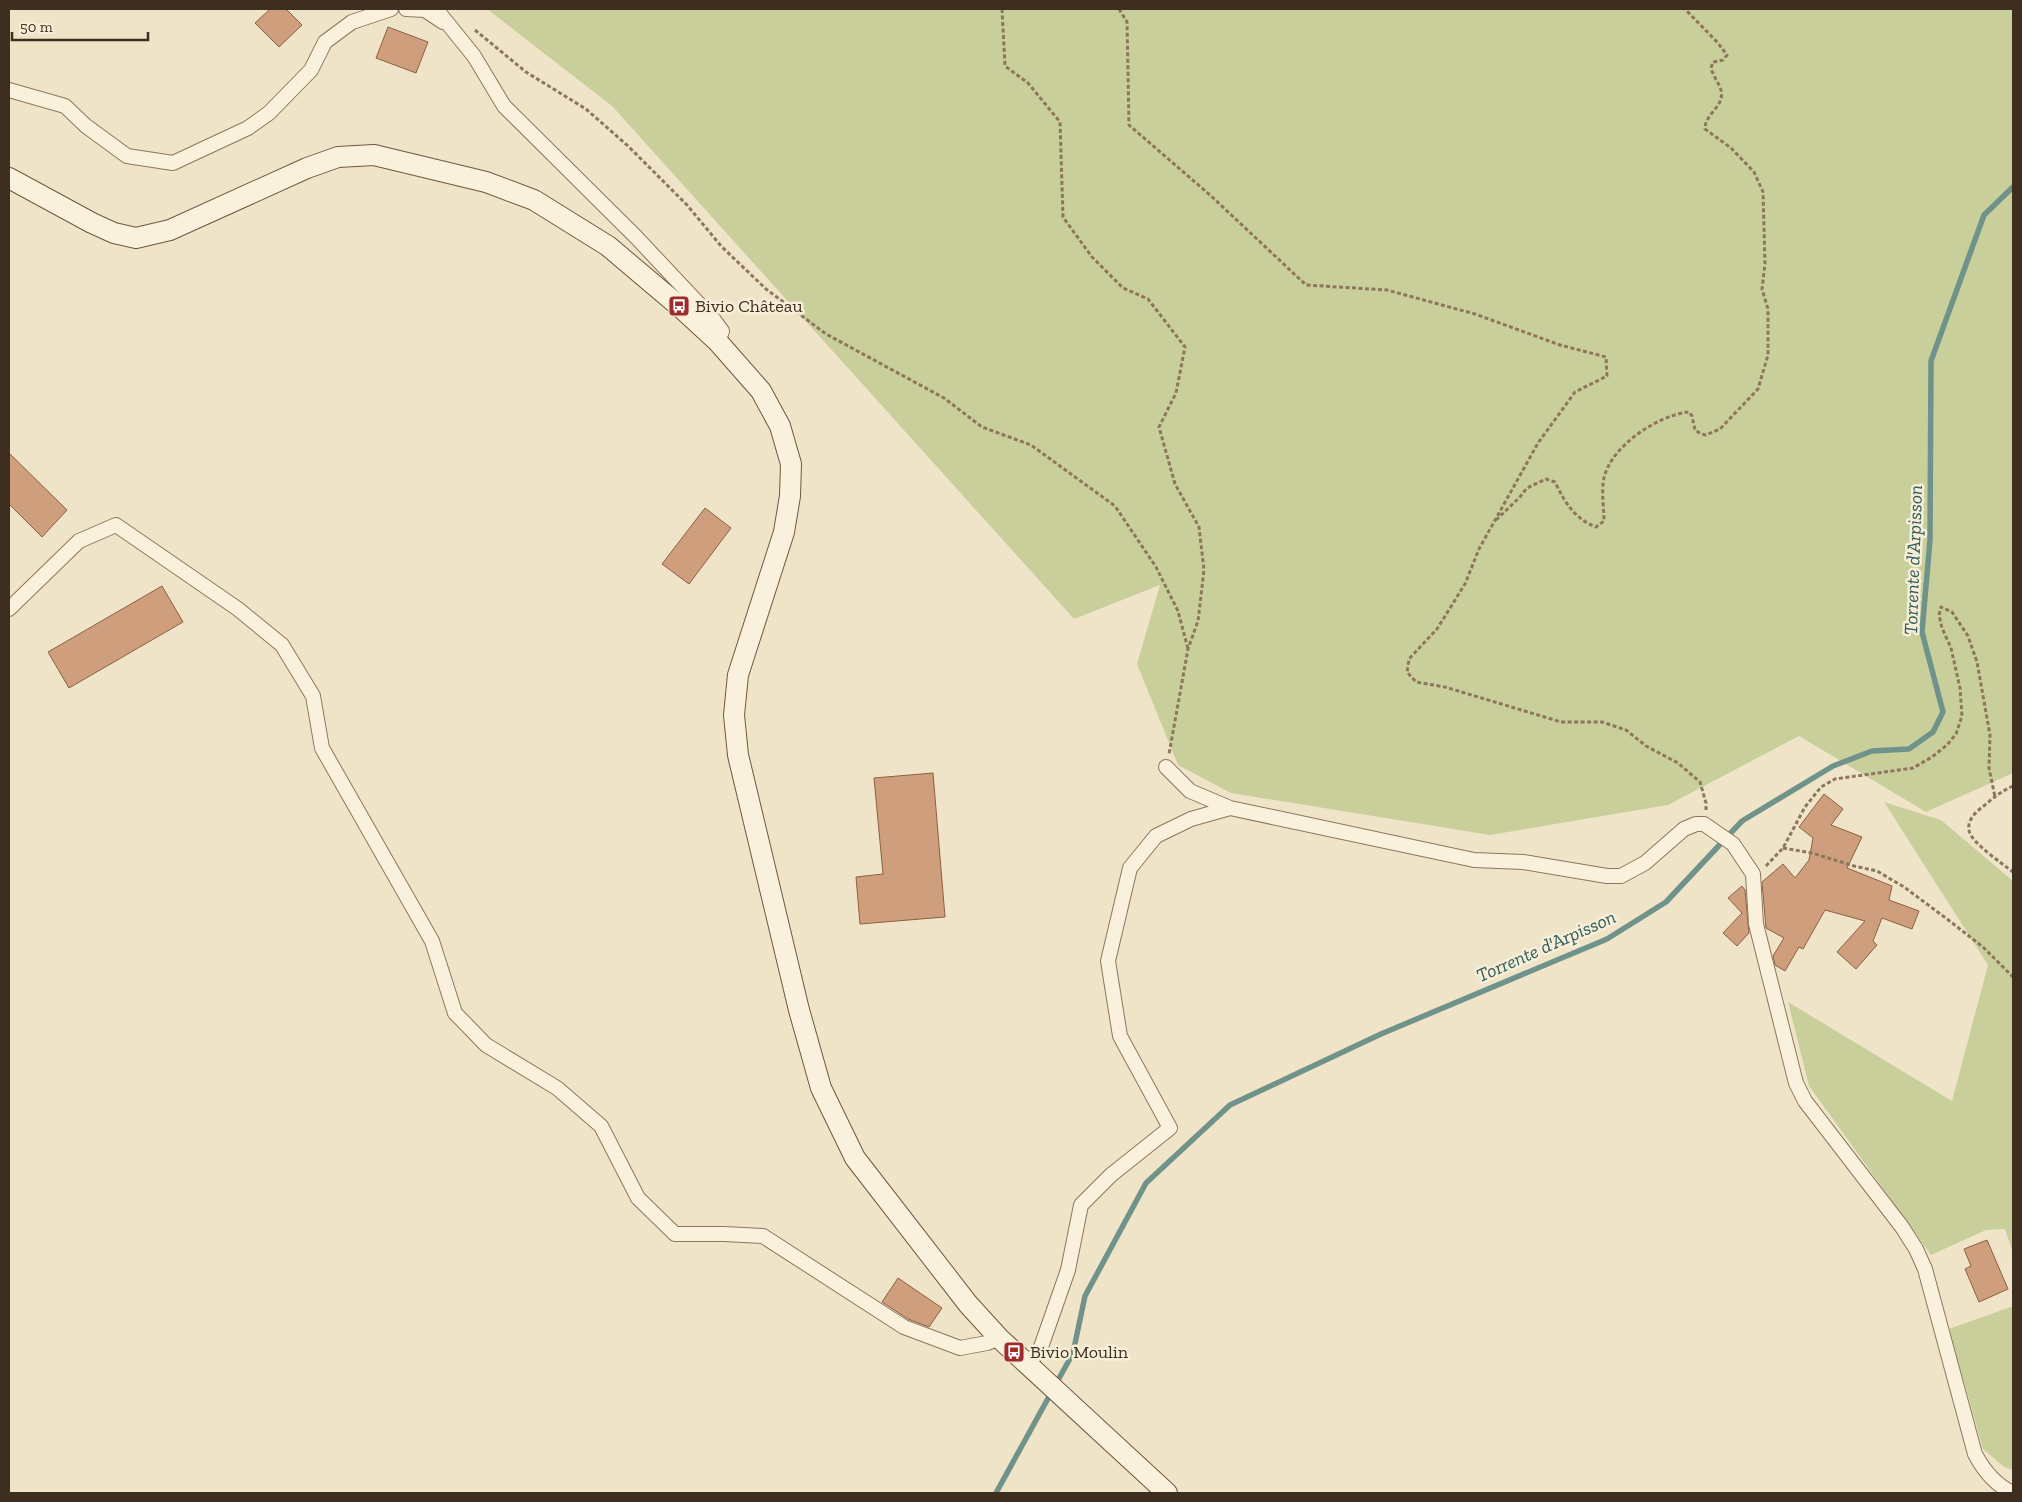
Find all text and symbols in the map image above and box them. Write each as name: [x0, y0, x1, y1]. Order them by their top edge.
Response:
scale bar: [12, 10, 149, 42]
text: 50 m: [20, 18, 53, 36]
bus stop icon: Bivio Château: [667, 294, 691, 318]
place label: Bivio Château: [695, 295, 803, 317]
water label: Torrente d'Arpisson: [1899, 485, 1927, 635]
water label: Torrente d'Arpisson: [1473, 905, 1619, 987]
bus stop icon: Bivio Moulin: [1002, 1340, 1026, 1364]
place label: Bivio Moulin: [1030, 1341, 1129, 1363]

